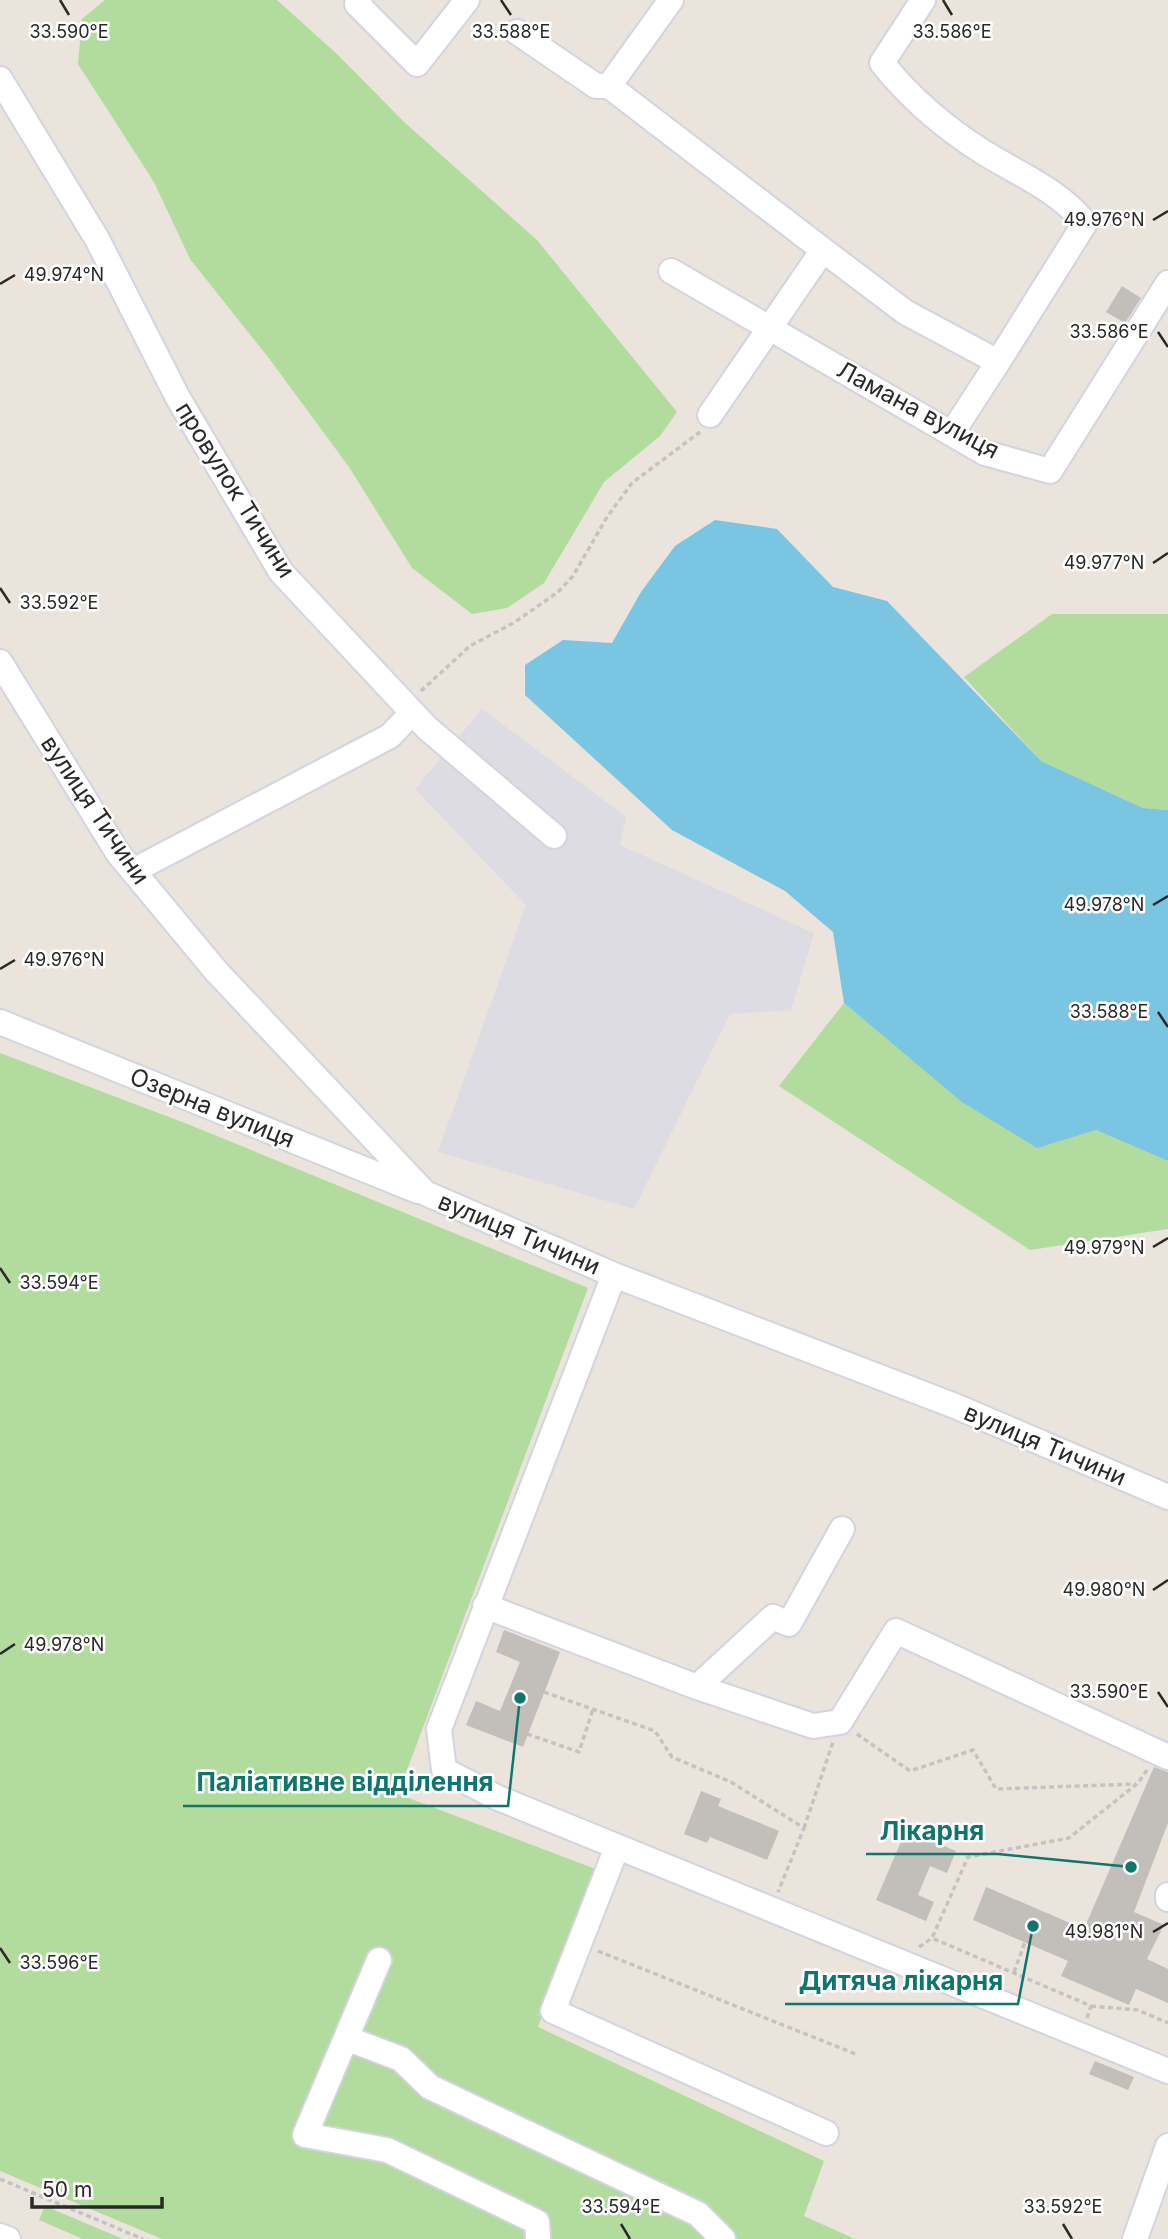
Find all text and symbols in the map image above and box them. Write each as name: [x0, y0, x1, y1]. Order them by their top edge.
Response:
text: 33.590°E: [29, 21, 109, 42]
text: 33.588°E: [472, 21, 550, 42]
text: 33.586°E: [912, 21, 992, 42]
text: 49.976°N: [1063, 209, 1145, 230]
text: 49.974°N: [24, 264, 104, 285]
text: 33.586°E: [1069, 321, 1149, 342]
street label: Ламана вулиця: [832, 355, 1004, 464]
street label: провулок Тичини: [170, 396, 301, 583]
text: 49.977°N: [1064, 552, 1144, 573]
text: 33.592°E: [20, 592, 98, 613]
street label: вулиця Тичини: [35, 730, 156, 890]
text: 49.978°N: [1064, 894, 1144, 915]
text: 49.976°N: [23, 949, 105, 970]
text: 33.588°E: [1070, 1001, 1148, 1022]
street label: Озерна вулиця: [126, 1061, 299, 1154]
street label: вулиця Тичини: [434, 1186, 605, 1281]
text: 49.979°N: [1063, 1237, 1145, 1258]
text: 33.594°E: [19, 1272, 99, 1293]
street label: вулиця Тичини: [960, 1397, 1131, 1492]
text: 49.980°N: [1063, 1579, 1145, 1600]
text: 49.978°N: [24, 1634, 104, 1655]
text: 33.590°E: [1069, 1681, 1149, 1702]
callout: Паліативне відділення: [183, 1759, 508, 1806]
text: Паліативне відділення: [196, 1766, 494, 1797]
callout: Лікарня: [866, 1807, 998, 1854]
text: Лікарня: [880, 1815, 984, 1846]
text: 49.981°N: [1065, 1921, 1143, 1942]
text: 33.596°E: [19, 1952, 99, 1973]
callout: Дитяча лікарня: [785, 1957, 1018, 2004]
text: Дитяча лікарня: [799, 1965, 1003, 1996]
scale bar: [32, 2166, 161, 2210]
text: 50 m: [42, 2177, 92, 2202]
text: 33.594°E: [581, 2196, 661, 2217]
text: 33.592°E: [1024, 2196, 1102, 2217]

